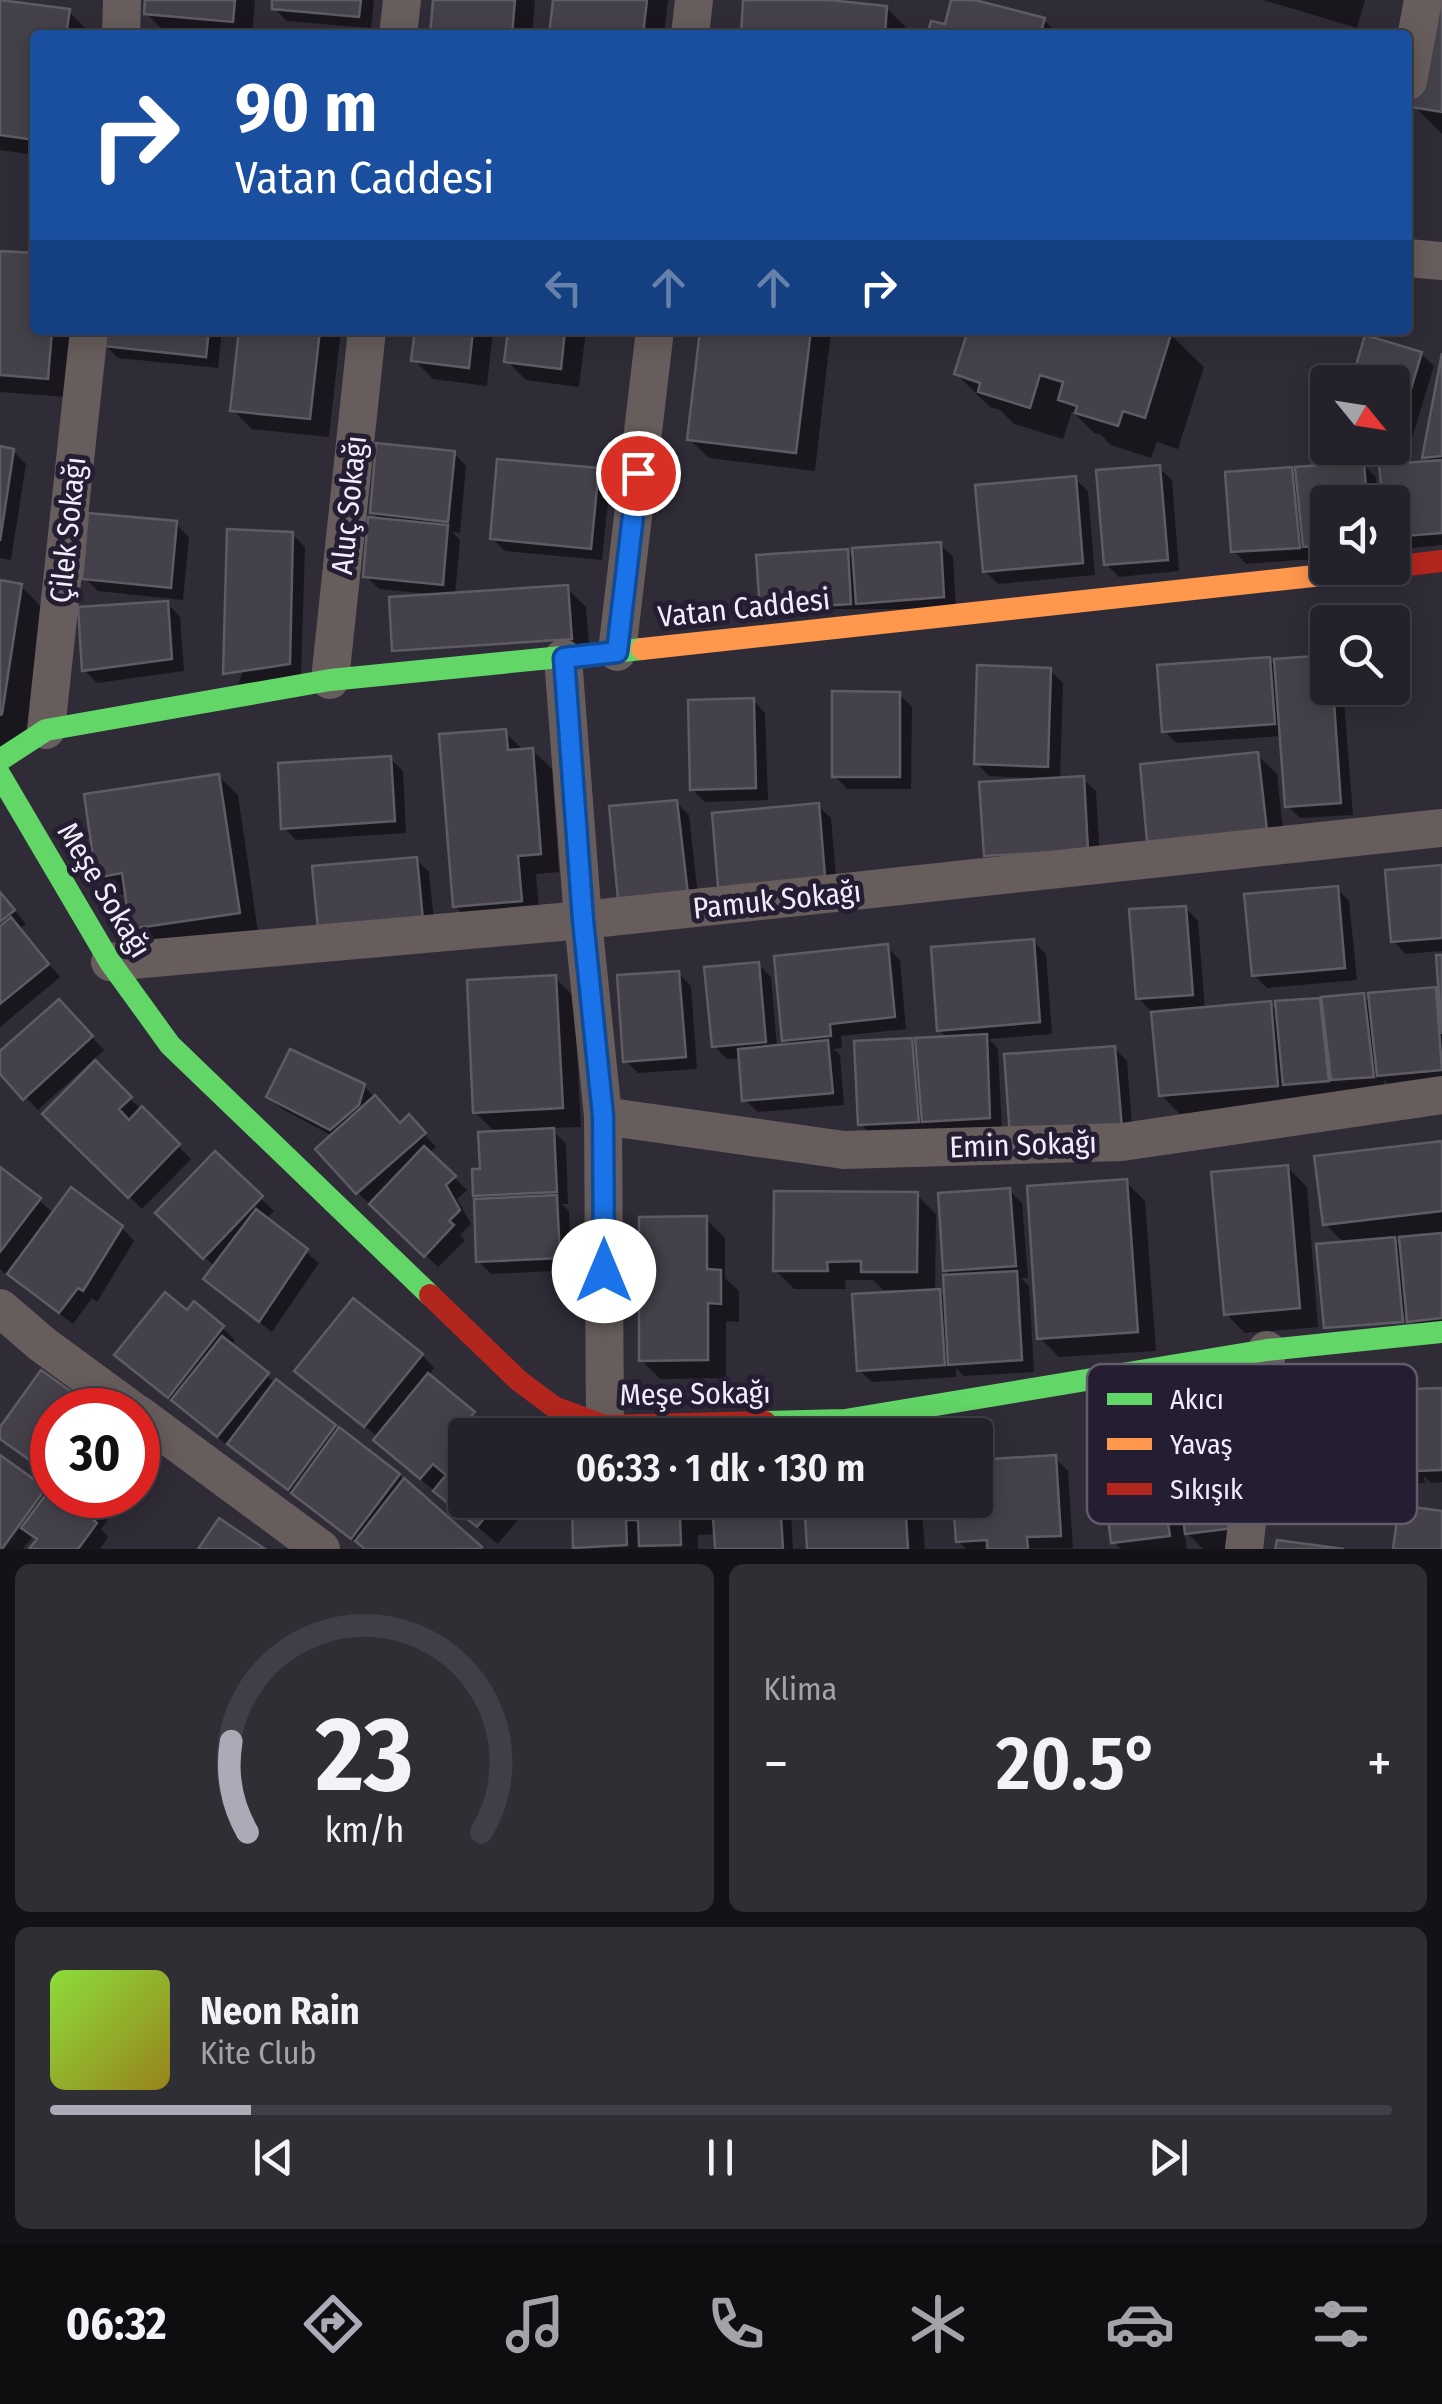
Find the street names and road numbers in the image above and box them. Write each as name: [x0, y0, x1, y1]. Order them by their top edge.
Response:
street label: Aluç Sokağı: [324, 434, 374, 576]
street label: Çilek Sokağı: [42, 455, 94, 605]
street label: Vatan Caddesi: [656, 581, 832, 635]
street label: Meşe Sokağı: [50, 816, 158, 964]
street label: Pamuk Sokağı: [691, 873, 863, 927]
street label: Emin Sokağı: [949, 1124, 1097, 1166]
street label: Meşe Sokağı: [619, 1375, 771, 1413]

